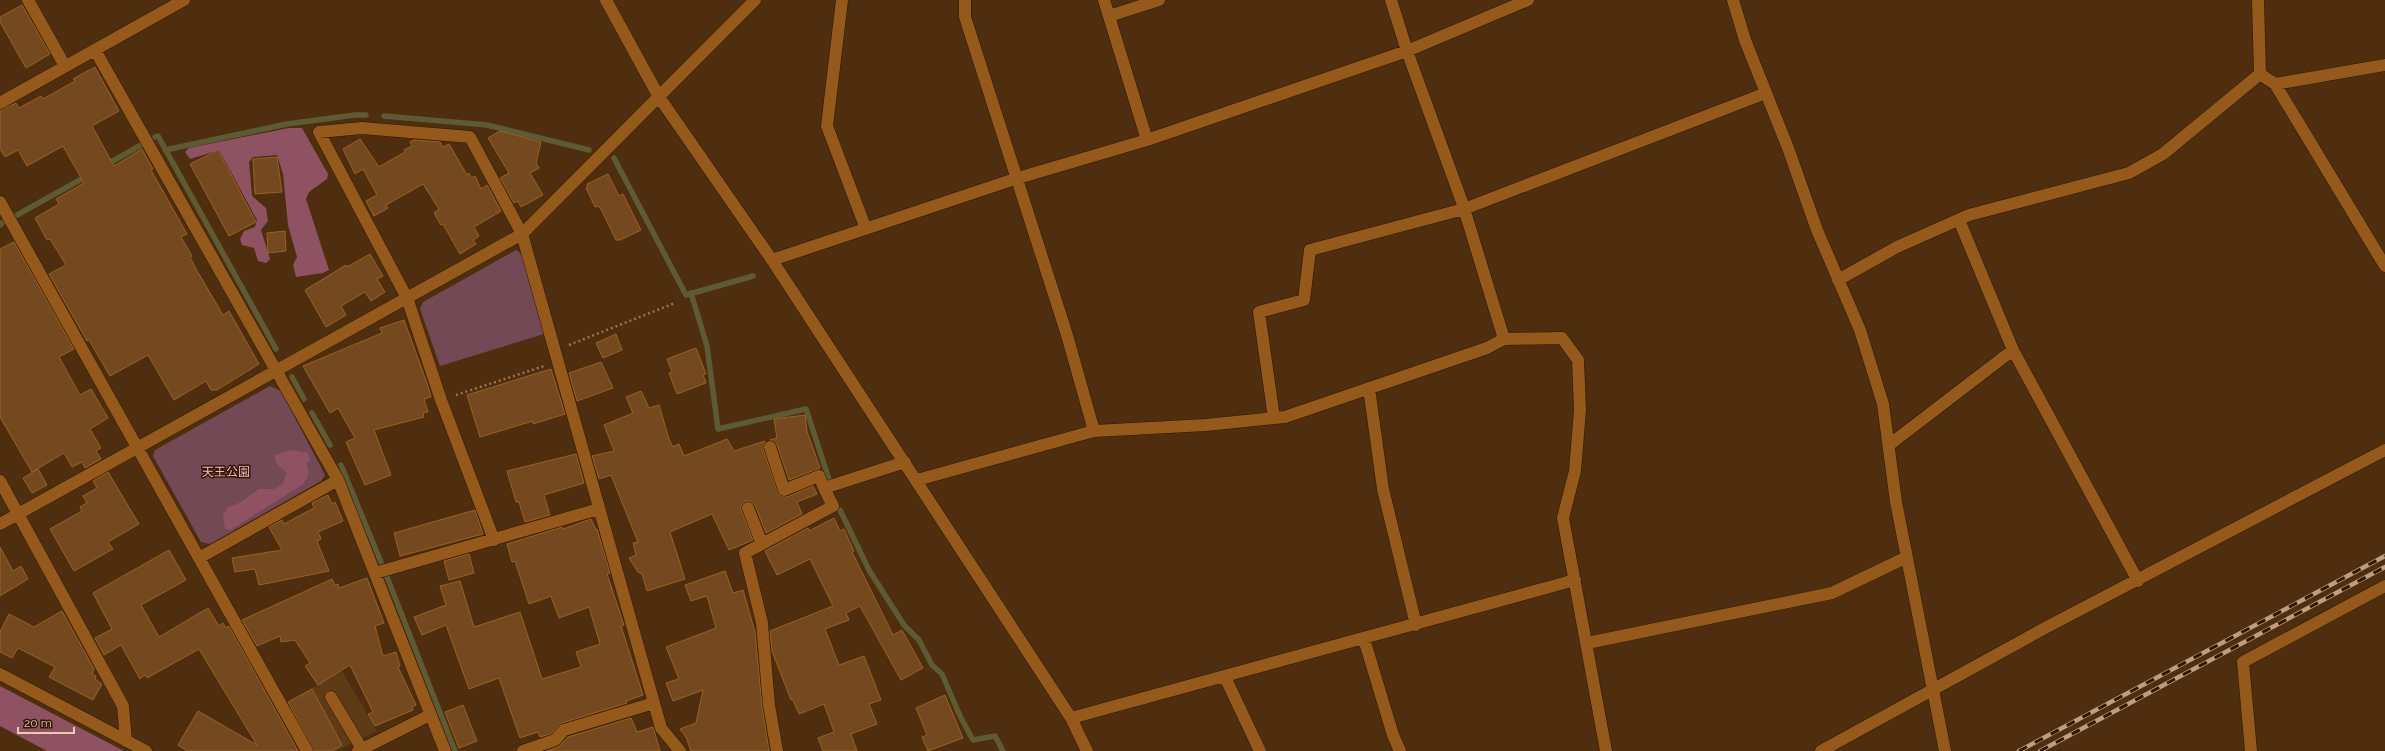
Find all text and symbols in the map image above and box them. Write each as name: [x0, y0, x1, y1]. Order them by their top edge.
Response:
park label: 天王公園: [202, 465, 250, 479]
scale bar: [18, 709, 74, 735]
text: 20 m: [24, 716, 52, 730]

